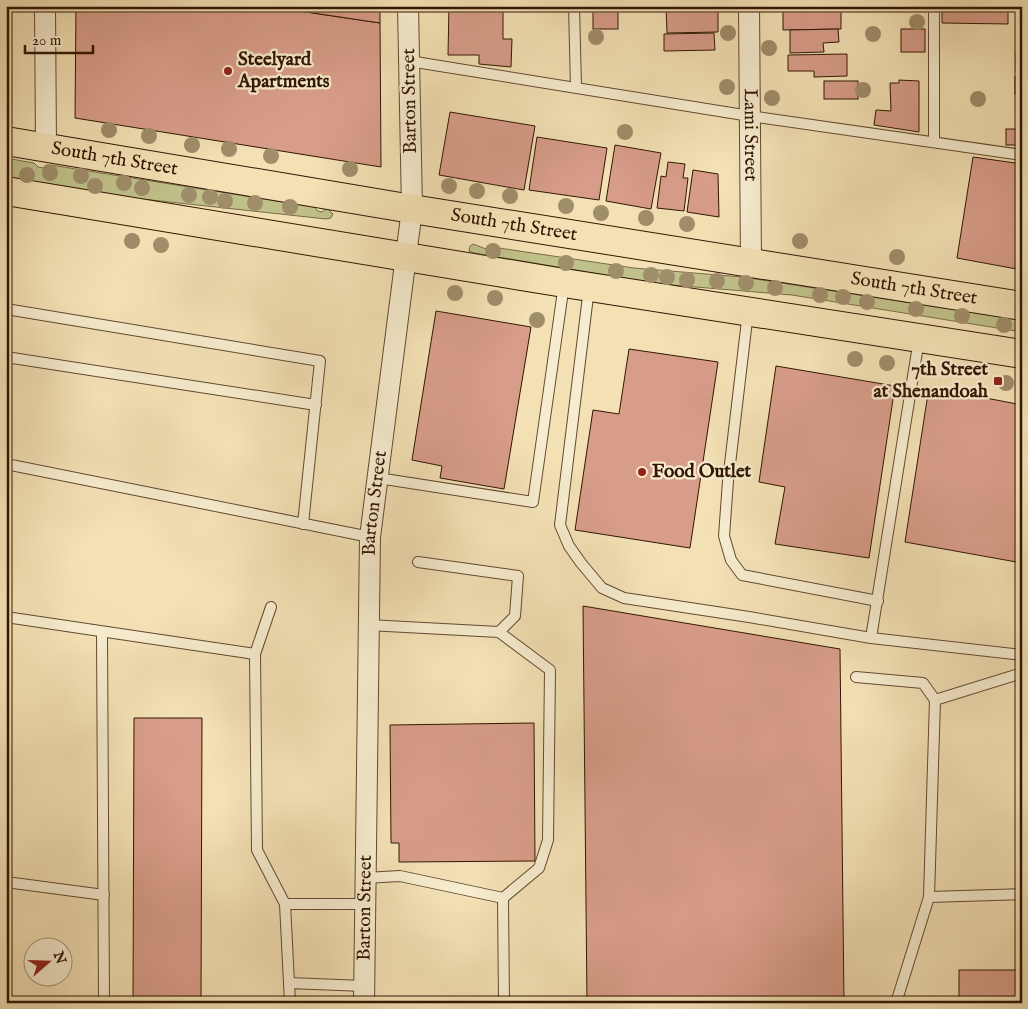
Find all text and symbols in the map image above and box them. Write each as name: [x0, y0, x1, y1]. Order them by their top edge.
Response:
scale bar: [25, 22, 92, 54]
text: 20 m: [32, 31, 62, 50]
street label: Barton Street: [397, 47, 423, 154]
place label: Steelyard Apartments: [237, 48, 330, 94]
marker: Steelyard Apartments: [222, 65, 234, 77]
street label: Lami Street: [738, 88, 762, 182]
street label: South 7th Street: [50, 137, 180, 182]
street label: South 7th Street: [449, 203, 579, 247]
street label: South 7th Street: [849, 267, 979, 311]
place label: 7th Street at Shenandoah: [873, 358, 989, 404]
marker: 7th Street at Shenandoah: [992, 375, 1004, 387]
street label: Barton Street: [358, 449, 393, 556]
place label: Food Outlet: [652, 460, 752, 484]
marker: Food Outlet: [636, 466, 648, 478]
street label: Barton Street: [353, 854, 378, 961]
north arrow: [22, 936, 72, 986]
text: N: [48, 948, 70, 967]

